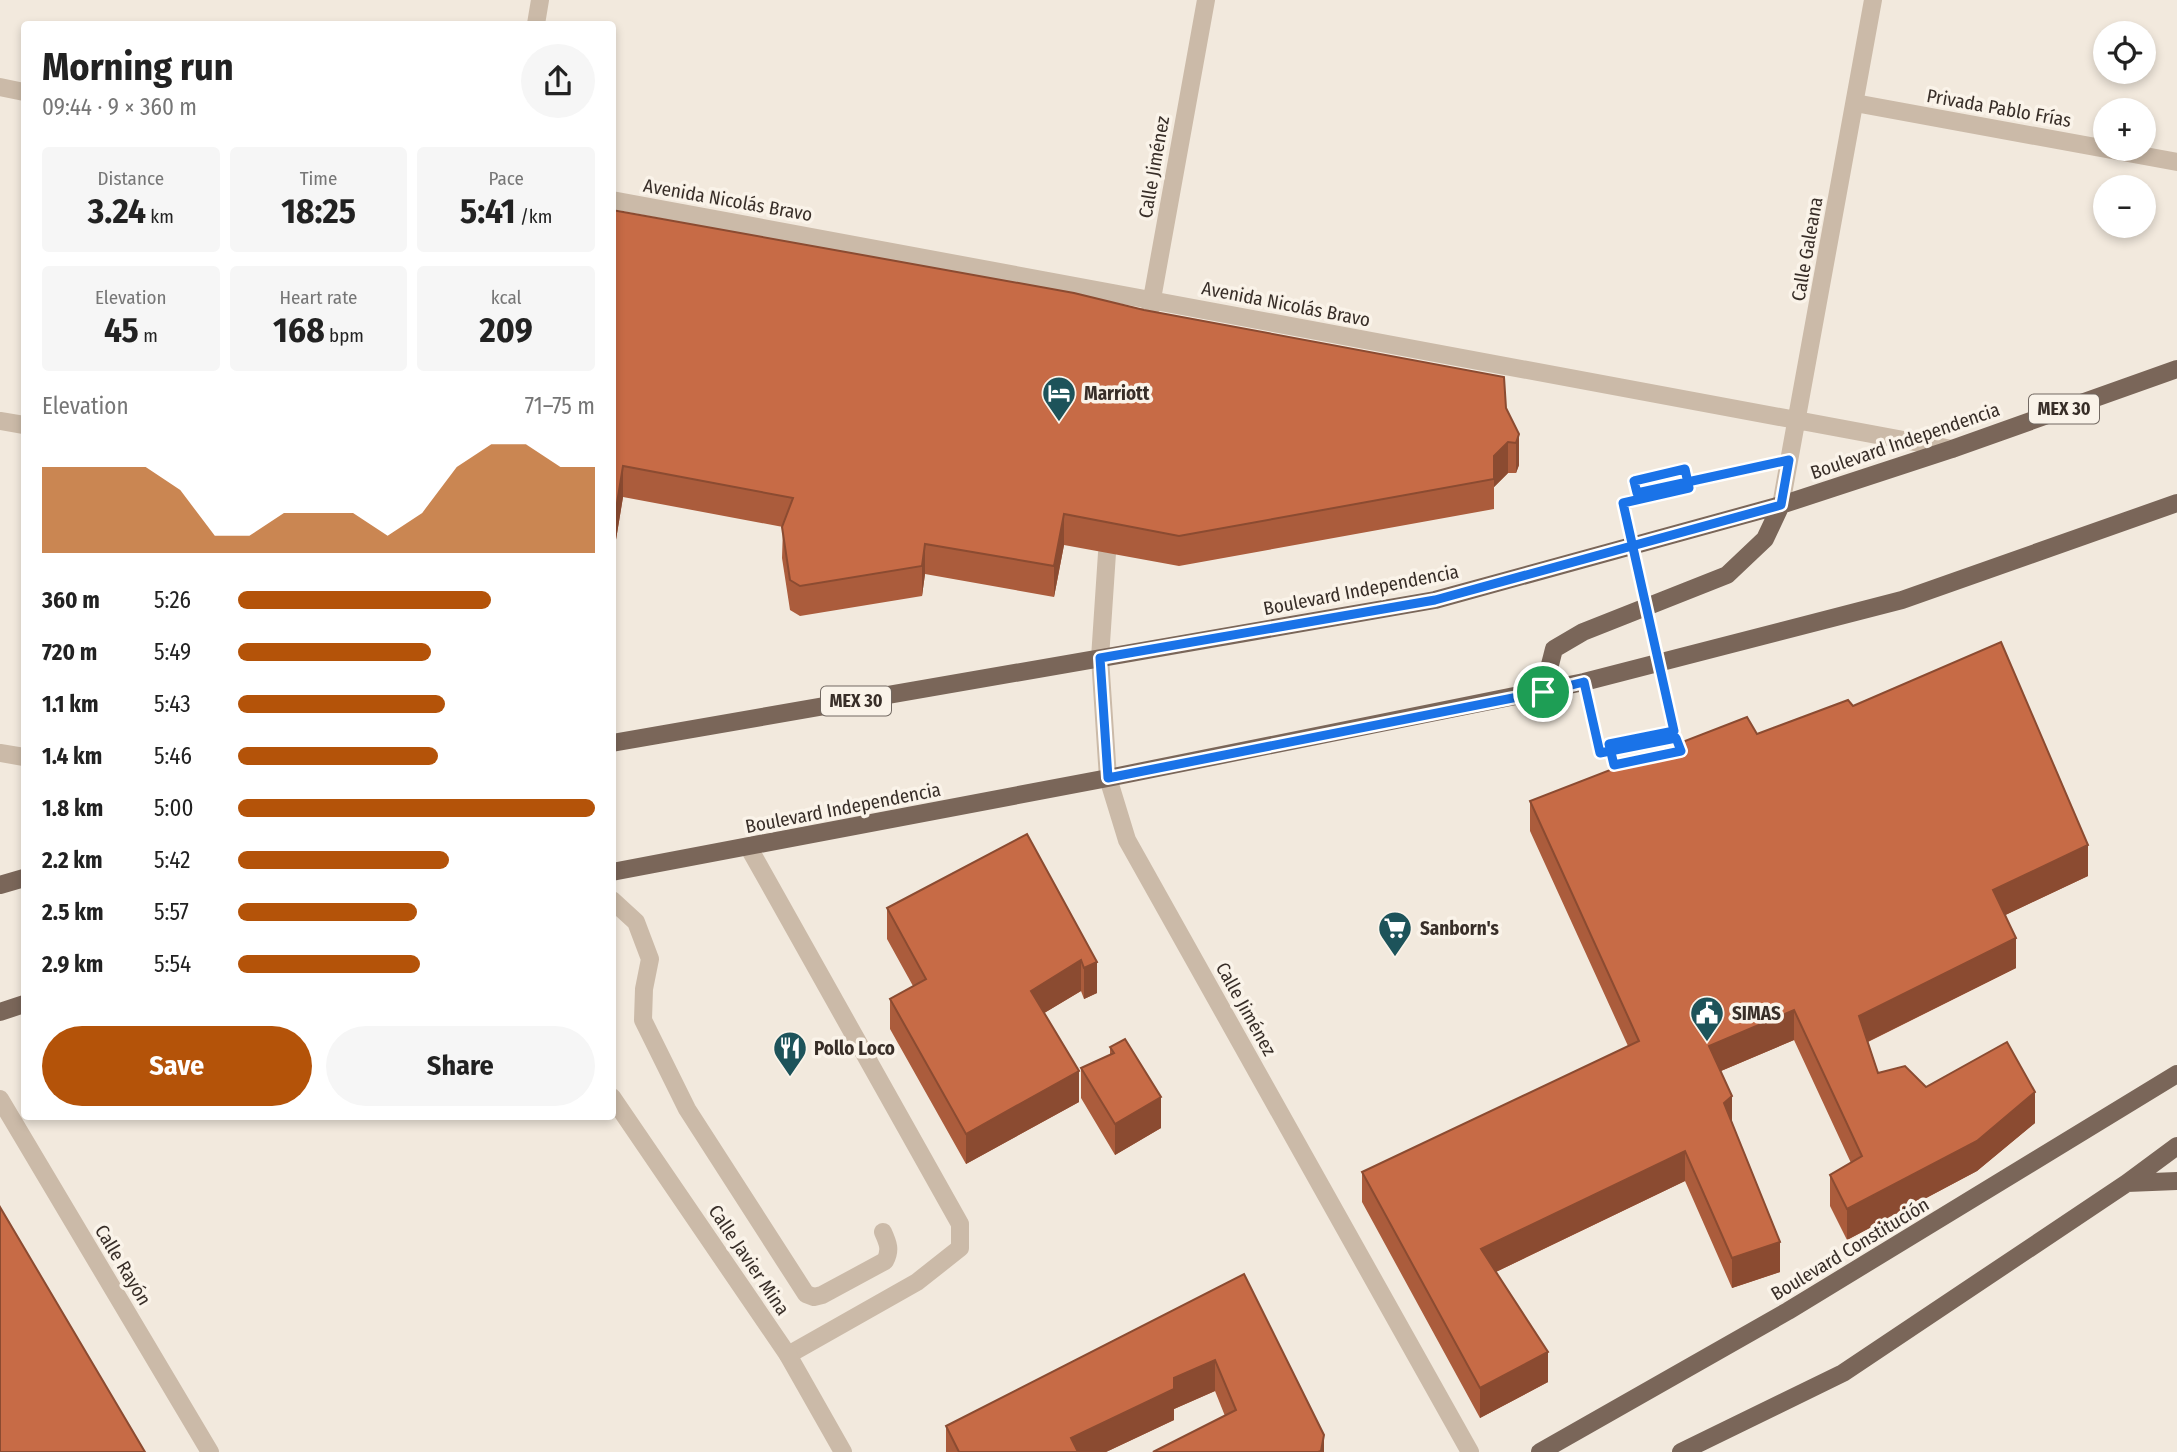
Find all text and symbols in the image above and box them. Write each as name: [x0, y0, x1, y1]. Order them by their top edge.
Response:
map controls: [2093, 21, 2156, 238]
button: locate: [2093, 21, 2156, 84]
text: Morning run: [42, 44, 234, 90]
button: share: [521, 44, 595, 118]
street label: Privada Pablo Frías: [1925, 84, 2073, 132]
text: 09:44 · 9 × 360 m: [42, 93, 197, 121]
button: +: [2093, 98, 2156, 161]
street label: Calle Jiménez: [1134, 114, 1174, 220]
text: Distance: [98, 167, 164, 190]
text: Time: [300, 167, 337, 190]
text: Pace: [488, 167, 524, 190]
street label: Avenida Nicolás Bravo: [642, 174, 814, 226]
button: −: [2093, 175, 2156, 238]
text: 3.24: [88, 190, 146, 232]
text: 18:25: [281, 190, 356, 232]
text: 5:41: [460, 190, 515, 232]
street label: Calle Galeana: [1787, 195, 1827, 303]
text: km: [146, 205, 174, 228]
text: /km: [515, 205, 552, 228]
street label: Avenida Nicolás Bravo: [1200, 276, 1372, 332]
text: Elevation: [95, 286, 167, 309]
text: Heart rate: [279, 286, 358, 309]
text: kcal: [491, 286, 522, 309]
text: 45: [104, 309, 139, 351]
text: 168: [273, 309, 325, 351]
text: 209: [480, 309, 533, 351]
text: m: [139, 324, 158, 347]
text: bpm: [325, 324, 364, 347]
hotel icon: Marriott: [1040, 374, 1078, 423]
place label: Marriott: [1084, 382, 1150, 405]
text: Elevation: [42, 392, 129, 420]
text: 71–75 m: [525, 392, 595, 420]
road number: MEX 30: [2029, 394, 2099, 424]
street label: Boulevard Independencia: [1807, 398, 2003, 484]
street label: Boulevard Independencia: [1261, 560, 1461, 620]
text: 360 m: [42, 586, 100, 614]
text: 5:26: [154, 586, 191, 614]
text: 720 m: [42, 638, 97, 666]
text: 5:49: [154, 638, 191, 666]
pin: [1513, 662, 1573, 722]
icon: arrive: [1524, 673, 1562, 711]
road number: MEX 30: [821, 686, 891, 716]
text: 1.1 km: [42, 690, 98, 718]
text: 5:43: [154, 690, 191, 718]
text: 1.4 km: [42, 742, 102, 770]
text: 5:46: [154, 742, 192, 770]
street label: Boulevard Independencia: [743, 778, 943, 838]
text: 1.8 km: [42, 794, 103, 822]
text: 5:00: [154, 794, 193, 822]
text: 2.2 km: [42, 846, 103, 874]
text: 5:42: [154, 846, 190, 874]
text: 2.5 km: [42, 898, 103, 926]
text: 5:57: [154, 898, 189, 926]
supermarket icon: Sanborn's: [1376, 909, 1414, 958]
place label: Sanborn's: [1420, 917, 1500, 940]
text: 2.9 km: [42, 950, 103, 978]
text: 5:54: [154, 950, 191, 978]
street label: Calle Jiménez: [1211, 958, 1281, 1060]
public building icon: SIMAS: [1688, 994, 1726, 1043]
place label: SIMAS: [1732, 1002, 1781, 1025]
button: Save: [42, 1026, 312, 1106]
button: Share: [326, 1026, 595, 1106]
restaurant icon: Pollo Loco: [771, 1029, 809, 1078]
place label: Pollo Loco: [814, 1037, 895, 1060]
street label: Boulevard Constitución: [1767, 1193, 1933, 1305]
street label: Calle Javier Mina: [704, 1201, 794, 1319]
street label: Calle Rayón: [90, 1221, 156, 1309]

